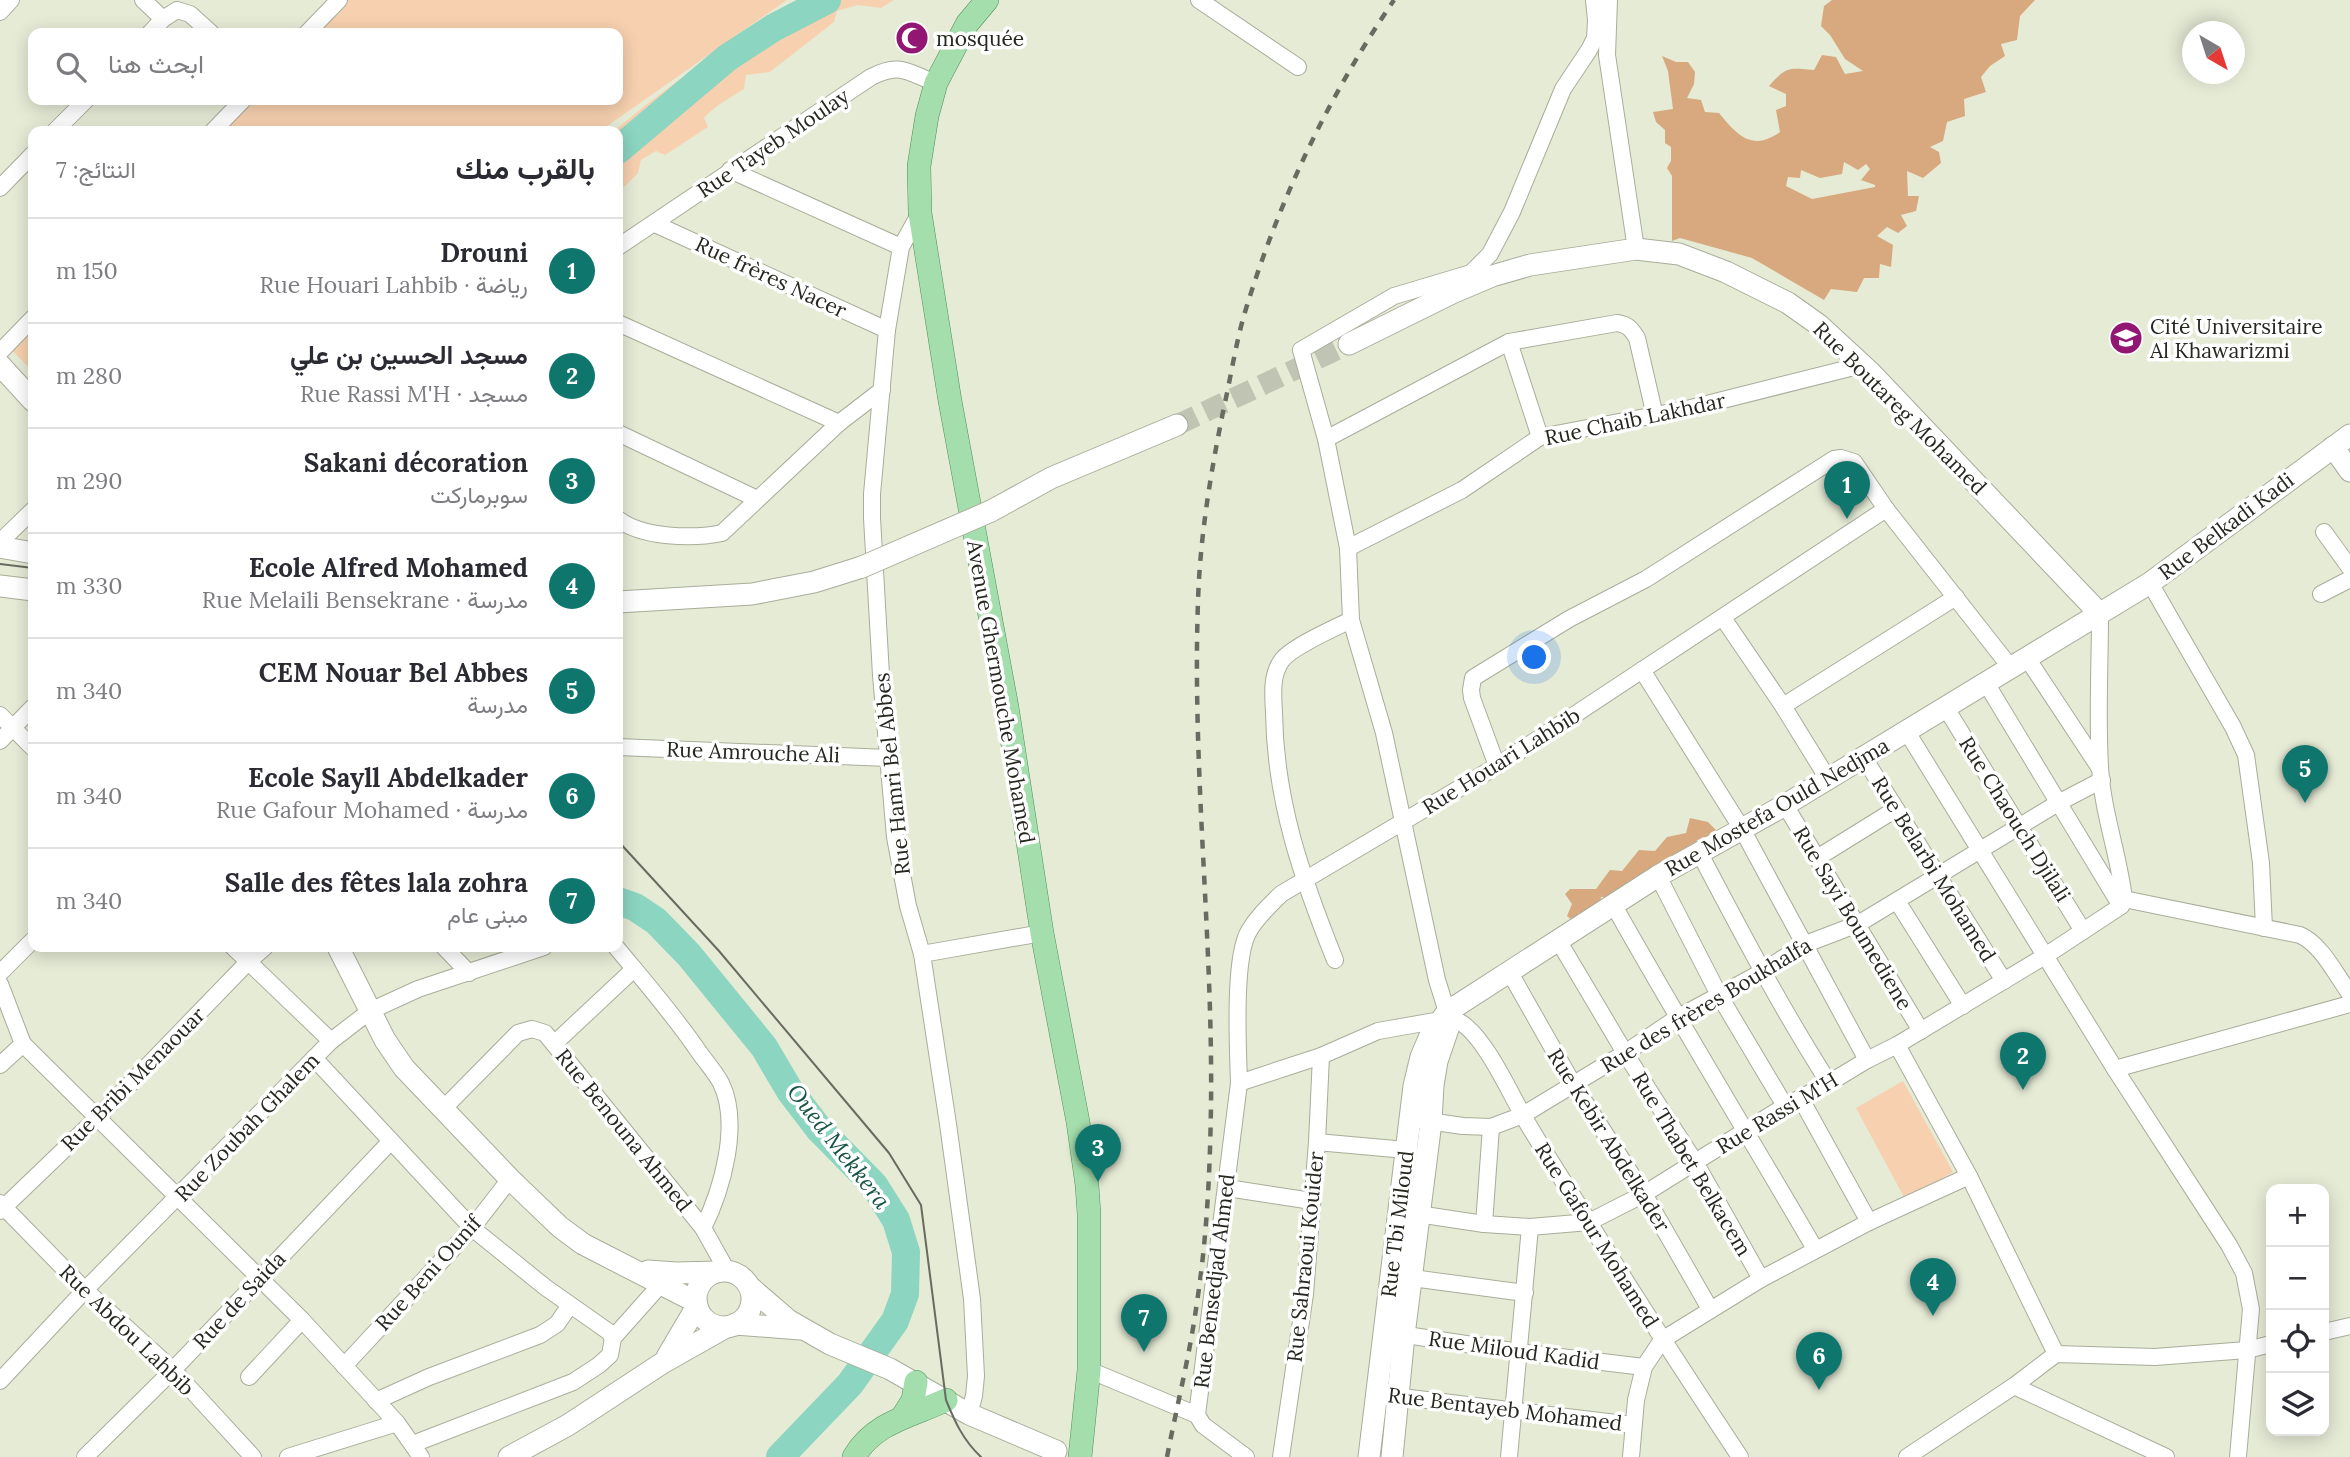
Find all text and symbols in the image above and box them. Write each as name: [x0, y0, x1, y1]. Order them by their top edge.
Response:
mosque icon: mosquée: [893, 19, 931, 57]
north arrow: [2182, 21, 2245, 84]
place label: mosquée: [936, 25, 1024, 52]
search box: [28, 28, 623, 105]
text: ابحث هنا: [108, 47, 204, 80]
icon: search: [52, 48, 90, 86]
street label: Rue Tayeb Moulay: [692, 82, 854, 204]
text: بالقرب منك: [455, 149, 595, 187]
text: النتائج: 7: [56, 155, 136, 184]
street label: Rue frères Nacer: [691, 230, 851, 324]
text: Drouni: [440, 236, 528, 269]
text: 150 m: [56, 256, 118, 285]
text: 1: [567, 256, 577, 285]
text: رياضة · Rue Houari Lahbib: [260, 270, 528, 299]
place label: Cité Universitaire Al Khawarizmi: [2149, 313, 2323, 364]
street label: Rue Boutareg Mohamed: [1808, 316, 1992, 500]
school or university icon: Cité Universitaire Al Khawarizmi: [2107, 319, 2145, 357]
text: مسجد الحسين بن علي: [290, 338, 528, 371]
text: 280 m: [56, 361, 122, 390]
text: 2: [566, 361, 578, 390]
text: مسجد · Rue Rassi M'H: [300, 379, 528, 408]
street label: Rue Chaib Lakhdar: [1542, 387, 1728, 451]
text: Sakani décoration: [304, 446, 528, 479]
pin: 1: [1824, 461, 1870, 519]
text: 290 m: [56, 466, 123, 495]
text: 3: [566, 466, 578, 495]
street label: Rue Belkadi Kadi: [2153, 466, 2299, 586]
text: سوبرماركت: [430, 480, 528, 509]
street label: Avenue Ghermouche Mohamed: [961, 537, 1041, 846]
text: Ecole Alfred Mohamed: [249, 551, 528, 584]
text: 330 m: [56, 571, 123, 600]
text: 4: [566, 571, 578, 600]
text: مدرسة · Rue Melaili Bensekrane: [202, 585, 528, 614]
your location: [1517, 640, 1551, 674]
text: CEM Nouar Bel Abbes: [259, 656, 528, 689]
street label: Rue Hamri Bel Abbes: [868, 671, 916, 877]
text: 340 m: [56, 676, 122, 705]
text: 5: [566, 676, 578, 705]
text: مدرسة: [467, 690, 528, 719]
street label: Rue Houari Lahbib: [1417, 702, 1585, 820]
street label: Rue Chaouch Djilali: [1953, 731, 2077, 907]
street label: Rue Mostefa Ould Nedjma: [1660, 732, 1894, 882]
street label: Rue Amrouche Ali: [666, 735, 840, 769]
pin: 5: [2282, 745, 2328, 803]
text: Ecole Sayll Abdelkader: [248, 761, 528, 794]
street label: Rue Belarbi Mohamed: [1866, 771, 2002, 967]
text: 340 m: [56, 781, 122, 810]
text: 6: [565, 781, 579, 810]
text: مدرسة · Rue Gafour Mohamed: [216, 795, 528, 824]
street label: Rue Sayi Boumediene: [1787, 821, 1919, 1015]
text: Salle des fêtes lala zohra: [225, 866, 528, 899]
text: 340 m: [56, 886, 122, 915]
text: 7: [567, 886, 577, 915]
text: مبنى عام: [447, 900, 528, 929]
street label: Rue des frères Boukhalfa: [1596, 931, 1816, 1079]
street label: Rue Bribi Menaouar: [55, 1001, 211, 1157]
pin: 2: [2000, 1032, 2046, 1090]
street label: Rue Benouna Ahmed: [550, 1043, 698, 1217]
street label: Rue Kebir Abdelkader: [1542, 1043, 1676, 1237]
street label: Rue Zoubah Ghalem: [169, 1047, 325, 1207]
street label: Rue Rassi M'H: [1711, 1066, 1843, 1160]
street label: Rue Thabet Belkacem: [1626, 1067, 1758, 1261]
water label: Oued Mekkera: [781, 1078, 897, 1215]
pin: 3: [1075, 1124, 1121, 1182]
street label: Rue Gafour Mohamed: [1529, 1137, 1665, 1333]
street label: Rue Tbi Miloud: [1375, 1149, 1419, 1299]
street label: Rue Sahraoui Kouider: [1281, 1150, 1329, 1364]
street label: Rue Bensedjad Ahmed: [1187, 1172, 1241, 1390]
map controls: [2266, 1184, 2329, 1436]
button: +: [2266, 1184, 2329, 1247]
street label: Rue Beni Ounif: [369, 1208, 488, 1336]
street label: Rue de Saida: [187, 1245, 291, 1355]
button: −: [2266, 1247, 2329, 1310]
pin: 4: [1910, 1258, 1956, 1316]
street label: Rue Abdou Lahbib: [54, 1259, 200, 1401]
pin: 7: [1121, 1294, 1167, 1352]
button: locate: [2266, 1310, 2329, 1373]
street label: Rue Miloud Kadid: [1427, 1325, 1601, 1375]
pin: 6: [1796, 1332, 1842, 1390]
button: layers: [2266, 1373, 2329, 1436]
street label: Rue Bentayeb Mohamed: [1386, 1381, 1624, 1437]

